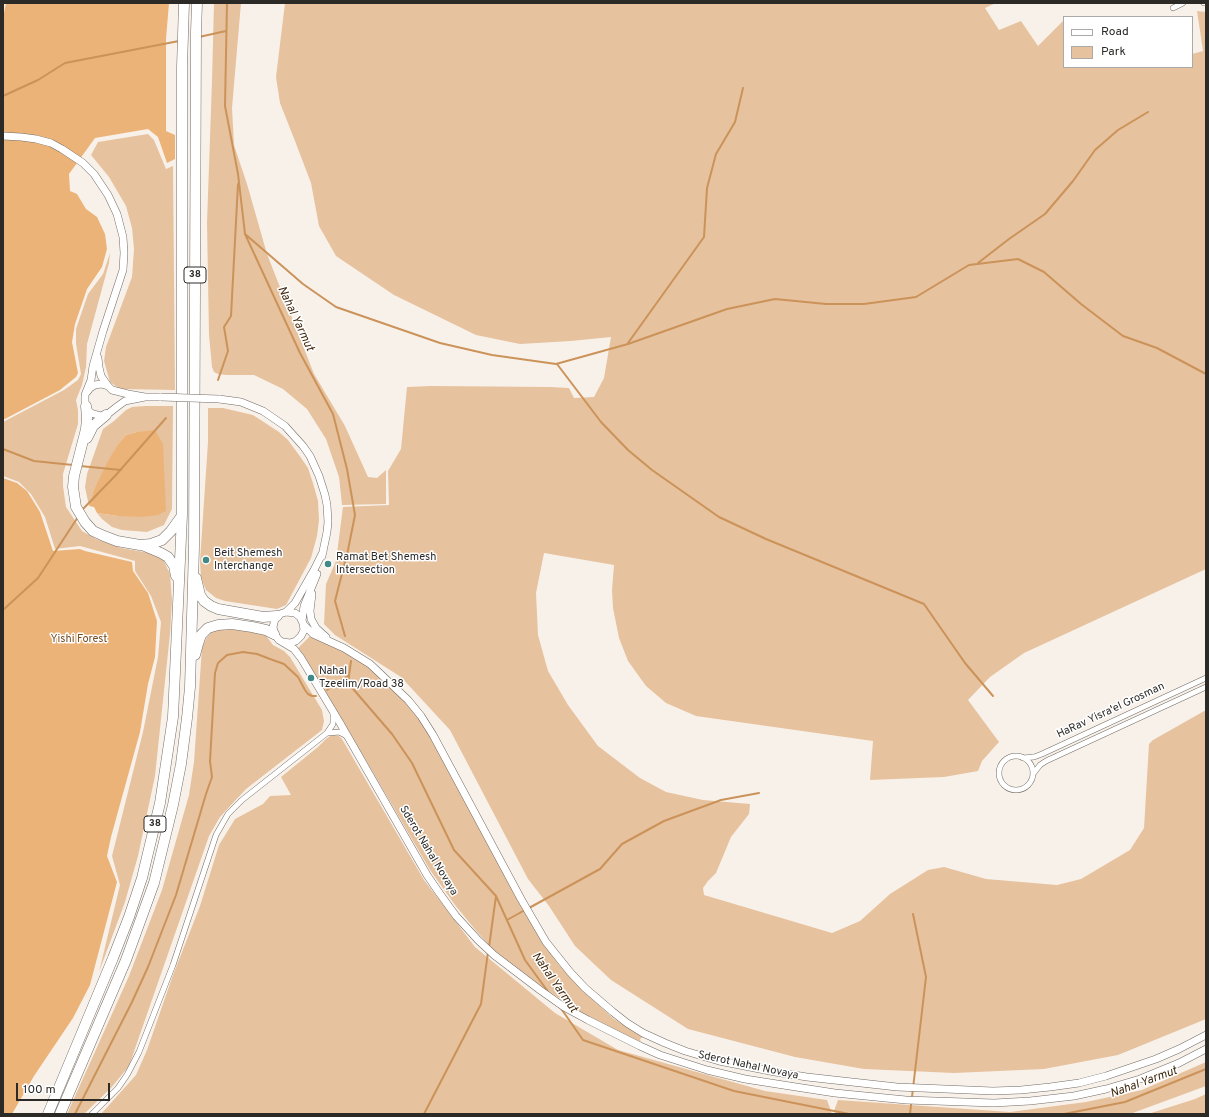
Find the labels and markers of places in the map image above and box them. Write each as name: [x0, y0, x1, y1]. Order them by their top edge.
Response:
place label: Beit Shemesh Interchange: [214, 547, 282, 573]
place label: Ramat Bet Shemesh Intersection: [336, 551, 436, 577]
marker: Beit Shemesh Interchange: [201, 555, 211, 565]
marker: Ramat Bet Shemesh Intersection: [323, 559, 333, 569]
place label: Nahal Tzeelim/Road 38: [319, 665, 404, 691]
marker: Nahal Tzeelim/Road 38: [306, 673, 316, 683]

